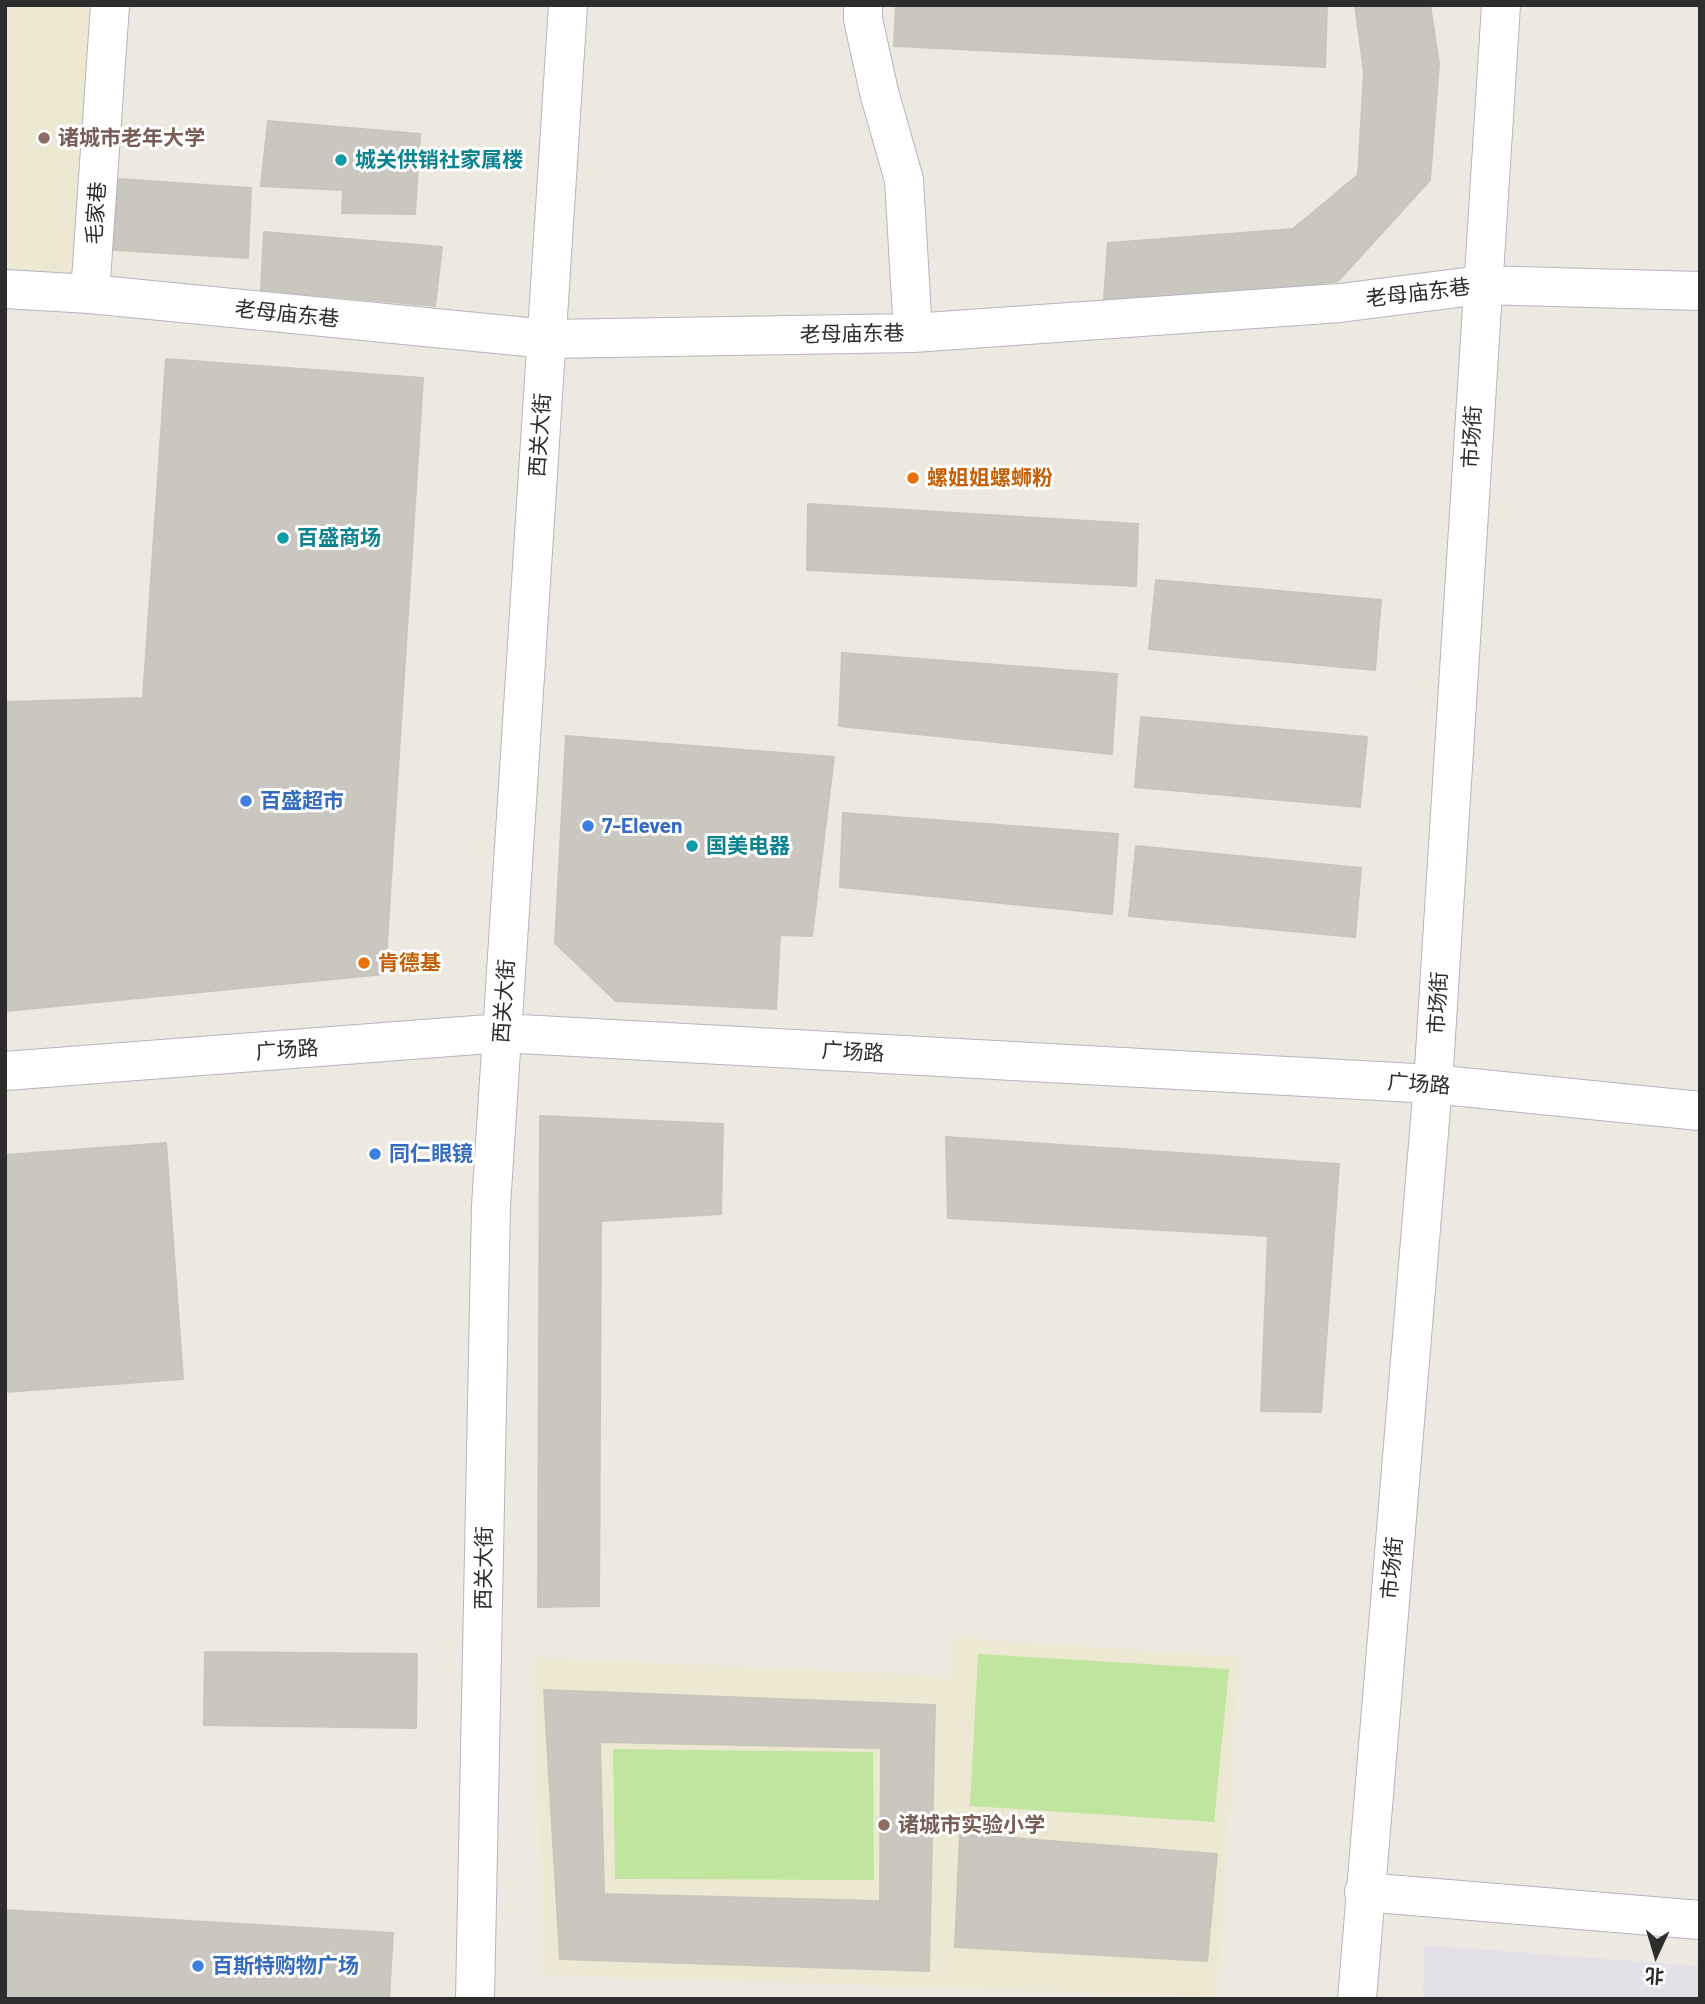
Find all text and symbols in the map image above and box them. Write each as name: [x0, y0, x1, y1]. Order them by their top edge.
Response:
place label: 诸城市老年大学: [58, 125, 205, 151]
marker: 诸城市老年大学: [36, 130, 52, 146]
place label: 城关供销社家属楼: [355, 147, 523, 173]
marker: 城关供销社家属楼: [333, 152, 349, 168]
street label: 毛家巷: [81, 181, 111, 245]
street label: 老母庙东巷: [1364, 274, 1472, 312]
street label: 老母庙东巷: [233, 296, 341, 332]
street label: 老母庙东巷: [799, 320, 905, 348]
street label: 西关大街: [525, 392, 555, 478]
street label: 市场街: [1458, 405, 1486, 469]
place label: 螺姐姐螺蛳粉: [927, 465, 1053, 491]
marker: 螺姐姐螺蛳粉: [905, 470, 921, 486]
place label: 百盛商场: [297, 525, 381, 551]
marker: 百盛商场: [275, 530, 291, 546]
place label: 百盛超市: [260, 788, 344, 814]
marker: 百盛超市: [238, 793, 254, 809]
place label: 7-Eleven: [602, 813, 682, 839]
marker: 7-Eleven: [580, 818, 596, 834]
place label: 国美电器: [706, 833, 790, 859]
marker: 国美电器: [684, 838, 700, 854]
place label: 肯德基: [378, 950, 441, 976]
marker: 肯德基: [356, 955, 372, 971]
street label: 西关大街: [489, 958, 519, 1044]
street label: 市场街: [1424, 971, 1452, 1035]
street label: 广场路: [255, 1035, 319, 1065]
street label: 广场路: [821, 1038, 885, 1066]
street label: 广场路: [1387, 1069, 1451, 1099]
place label: 同仁眼镜: [389, 1141, 473, 1167]
marker: 同仁眼镜: [367, 1146, 383, 1162]
street label: 西关大街: [471, 1526, 497, 1610]
street label: 市场街: [1377, 1536, 1407, 1600]
place label: 诸城市实验小学: [898, 1812, 1045, 1838]
marker: 诸城市实验小学: [876, 1817, 892, 1833]
north arrow: [1621, 1920, 1691, 1990]
place label: 百斯特购物广场: [212, 1953, 359, 1979]
marker: 百斯特购物广场: [190, 1958, 206, 1974]
text: 北: [1644, 1964, 1665, 1989]

